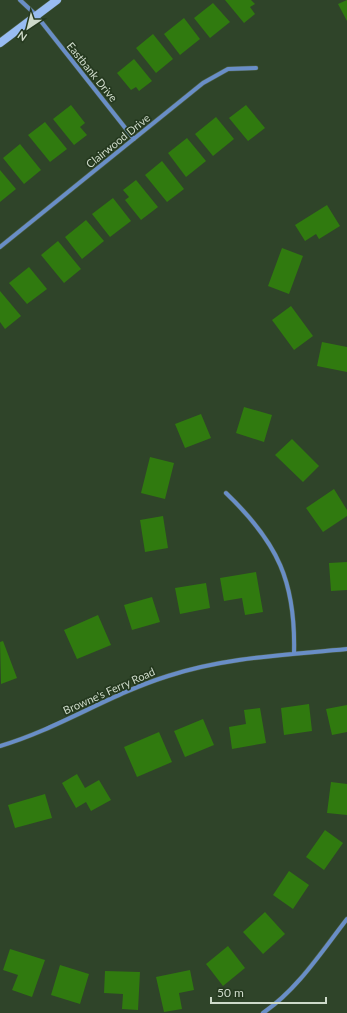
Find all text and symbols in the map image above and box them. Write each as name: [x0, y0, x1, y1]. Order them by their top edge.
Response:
north arrow: [8, 8, 48, 48]
text: N: [15, 29, 29, 44]
street label: Eastbank Drive: [64, 39, 120, 104]
street label: Clairwood Drive: [83, 111, 152, 170]
street label: Browne's Ferry Road: [61, 664, 157, 717]
scale bar: [211, 979, 326, 1005]
text: 50 m: [217, 985, 244, 1000]

